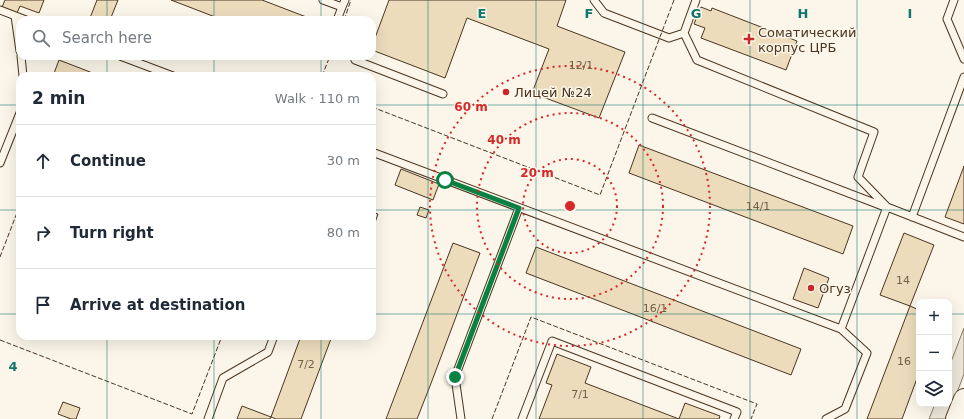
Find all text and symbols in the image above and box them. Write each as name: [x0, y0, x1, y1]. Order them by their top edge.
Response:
text: E: [478, 6, 486, 21]
text: F: [585, 6, 593, 21]
text: G: [691, 6, 701, 21]
text: H: [798, 6, 808, 21]
text: I: [908, 6, 912, 21]
search box: [16, 16, 376, 60]
place label: Соматический корпус ЦРБ: [758, 25, 856, 55]
icon: search: [30, 27, 52, 49]
text: Search here: [62, 29, 152, 47]
marker: Соматический корпус ЦРБ: [743, 33, 755, 45]
house number: 12/1: [569, 59, 593, 72]
place label: Лицей №24: [514, 85, 592, 100]
marker: Лицей №24: [501, 87, 511, 97]
text: 2 min: [32, 88, 85, 108]
text: Walk · 110 m: [275, 91, 360, 106]
text: 60 m: [454, 100, 488, 114]
text: 40 m: [487, 133, 521, 147]
icon: ahead: [32, 150, 54, 172]
text: Continue: [70, 152, 146, 170]
text: 30 m: [327, 153, 360, 168]
text: 20 m: [520, 166, 554, 180]
route start: [436, 171, 454, 189]
centre of rings: [563, 199, 577, 213]
house number: 14/1: [746, 200, 770, 213]
icon: right: [32, 222, 54, 244]
text: Turn right: [70, 224, 154, 242]
text: 80 m: [327, 225, 360, 240]
house number: 14: [896, 274, 910, 287]
place label: Огуз: [819, 281, 851, 296]
marker: Огуз: [806, 283, 816, 293]
icon: arrive: [32, 294, 54, 316]
text: Arrive at destination: [70, 296, 245, 314]
map controls: [916, 299, 952, 407]
button: +: [916, 299, 952, 335]
house number: 16/1: [643, 302, 667, 315]
button: −: [916, 335, 952, 371]
house number: 16: [897, 355, 911, 368]
house number: 7/2: [297, 358, 315, 371]
text: 4: [8, 359, 18, 374]
route end: [446, 368, 464, 386]
button: layers: [916, 371, 952, 407]
house number: 7/1: [571, 388, 589, 401]

